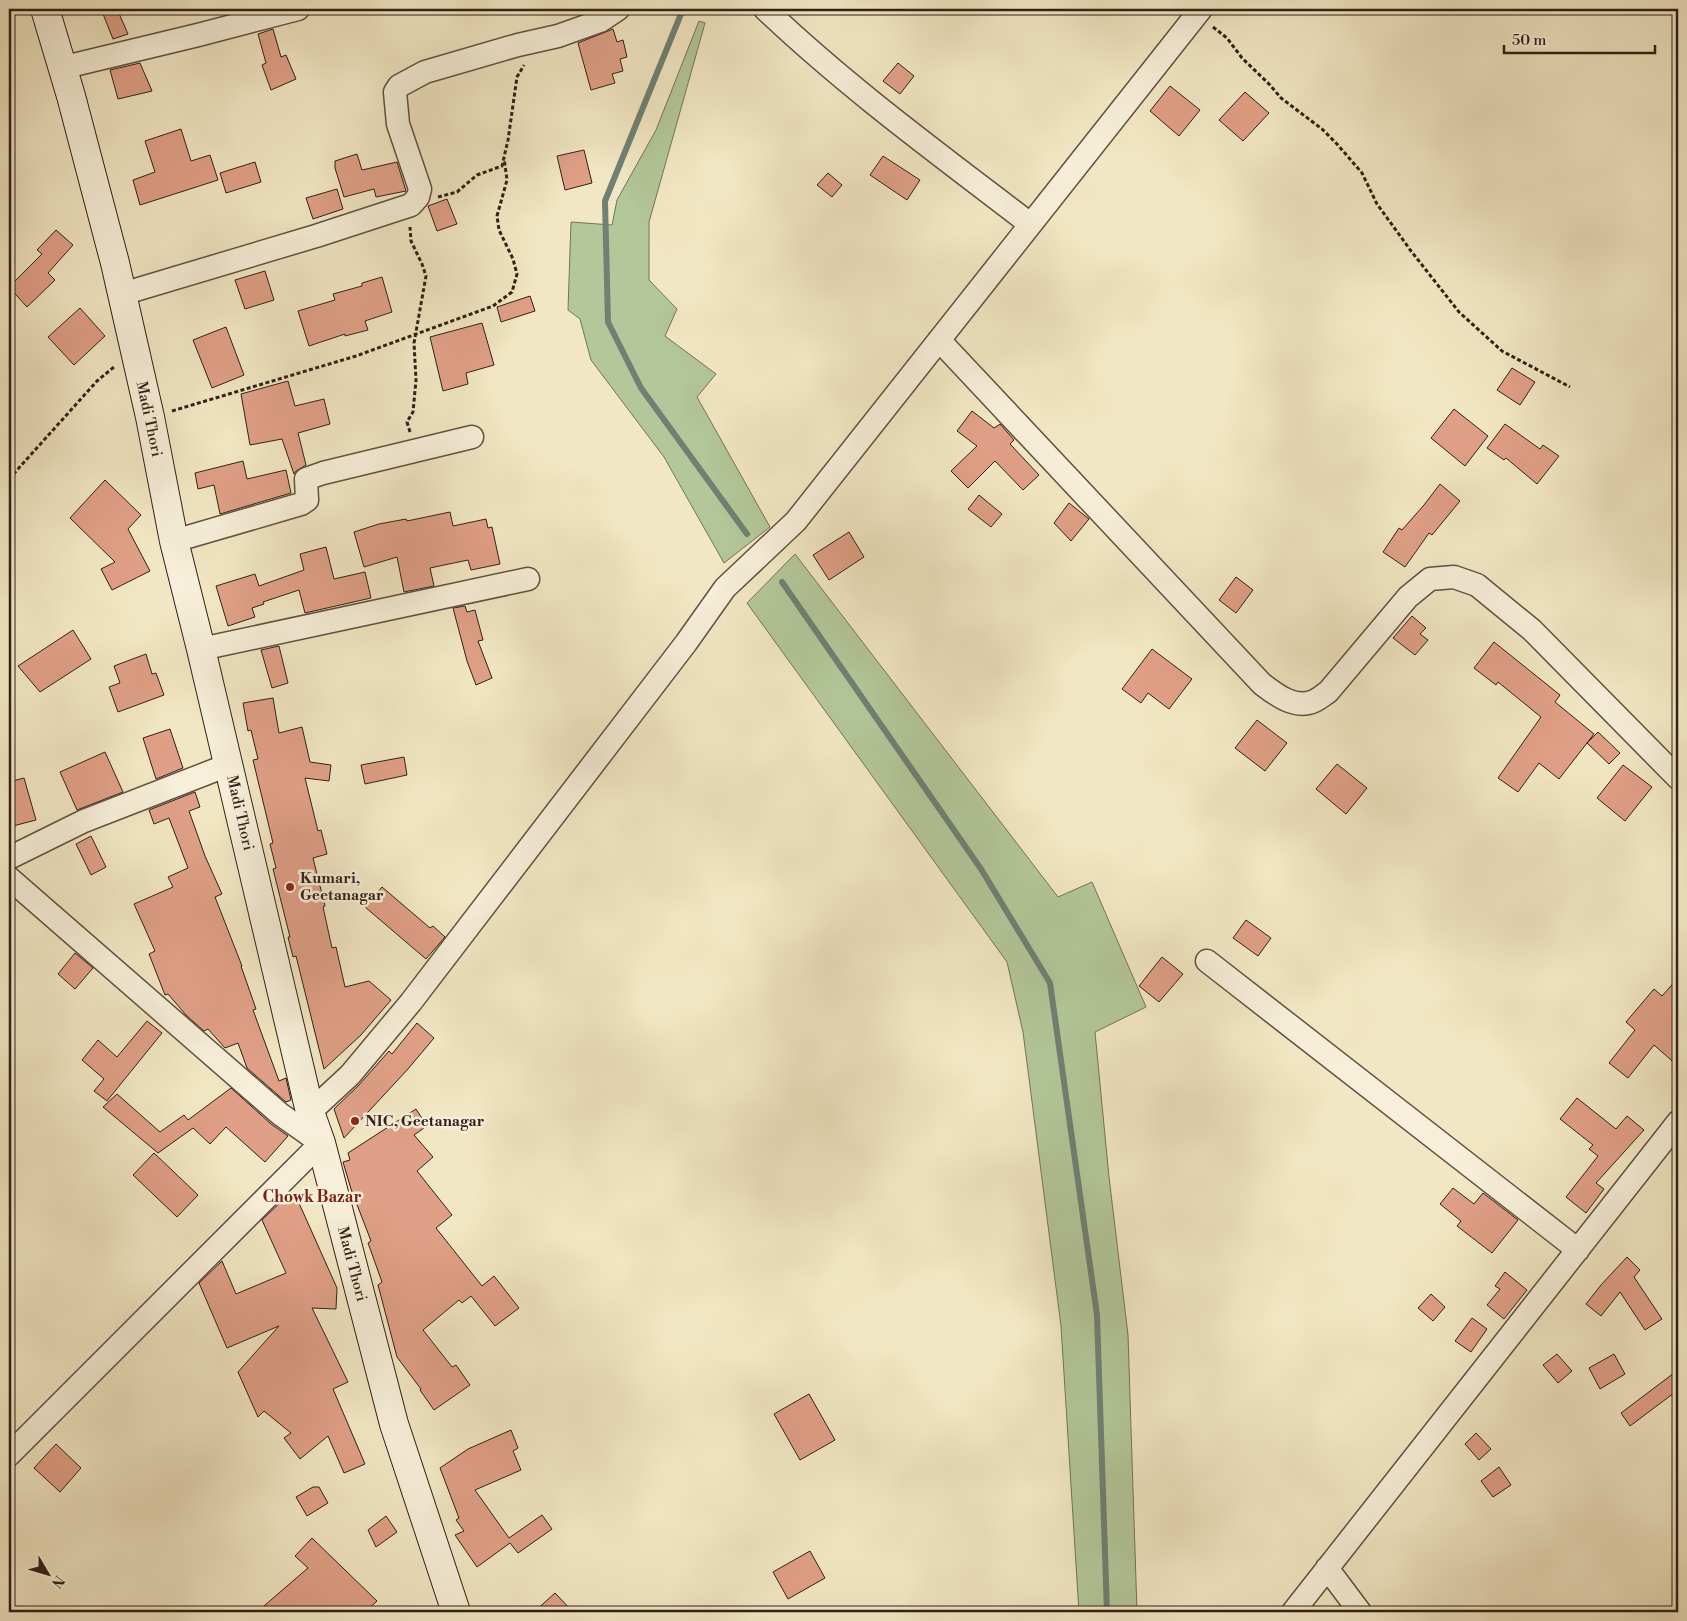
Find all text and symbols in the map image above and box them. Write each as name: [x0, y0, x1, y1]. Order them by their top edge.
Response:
scale bar: [1504, 22, 1656, 54]
text: 50 m: [1512, 31, 1546, 50]
street label: Madi Thori: [132, 379, 166, 459]
street label: Madi Thori: [222, 773, 258, 853]
place label: Kumari, Geetanagar: [300, 869, 384, 905]
marker: Kumari, Geetanagar: [284, 881, 296, 893]
place label: NIC, Geetanagar: [365, 1112, 485, 1131]
marker: NIC, Geetanagar: [349, 1115, 361, 1127]
district label: Chowk Bazar: [263, 1187, 361, 1207]
street label: Madi Thori: [333, 1224, 371, 1304]
north arrow: [22, 1548, 72, 1598]
text: N: [47, 1571, 68, 1591]

